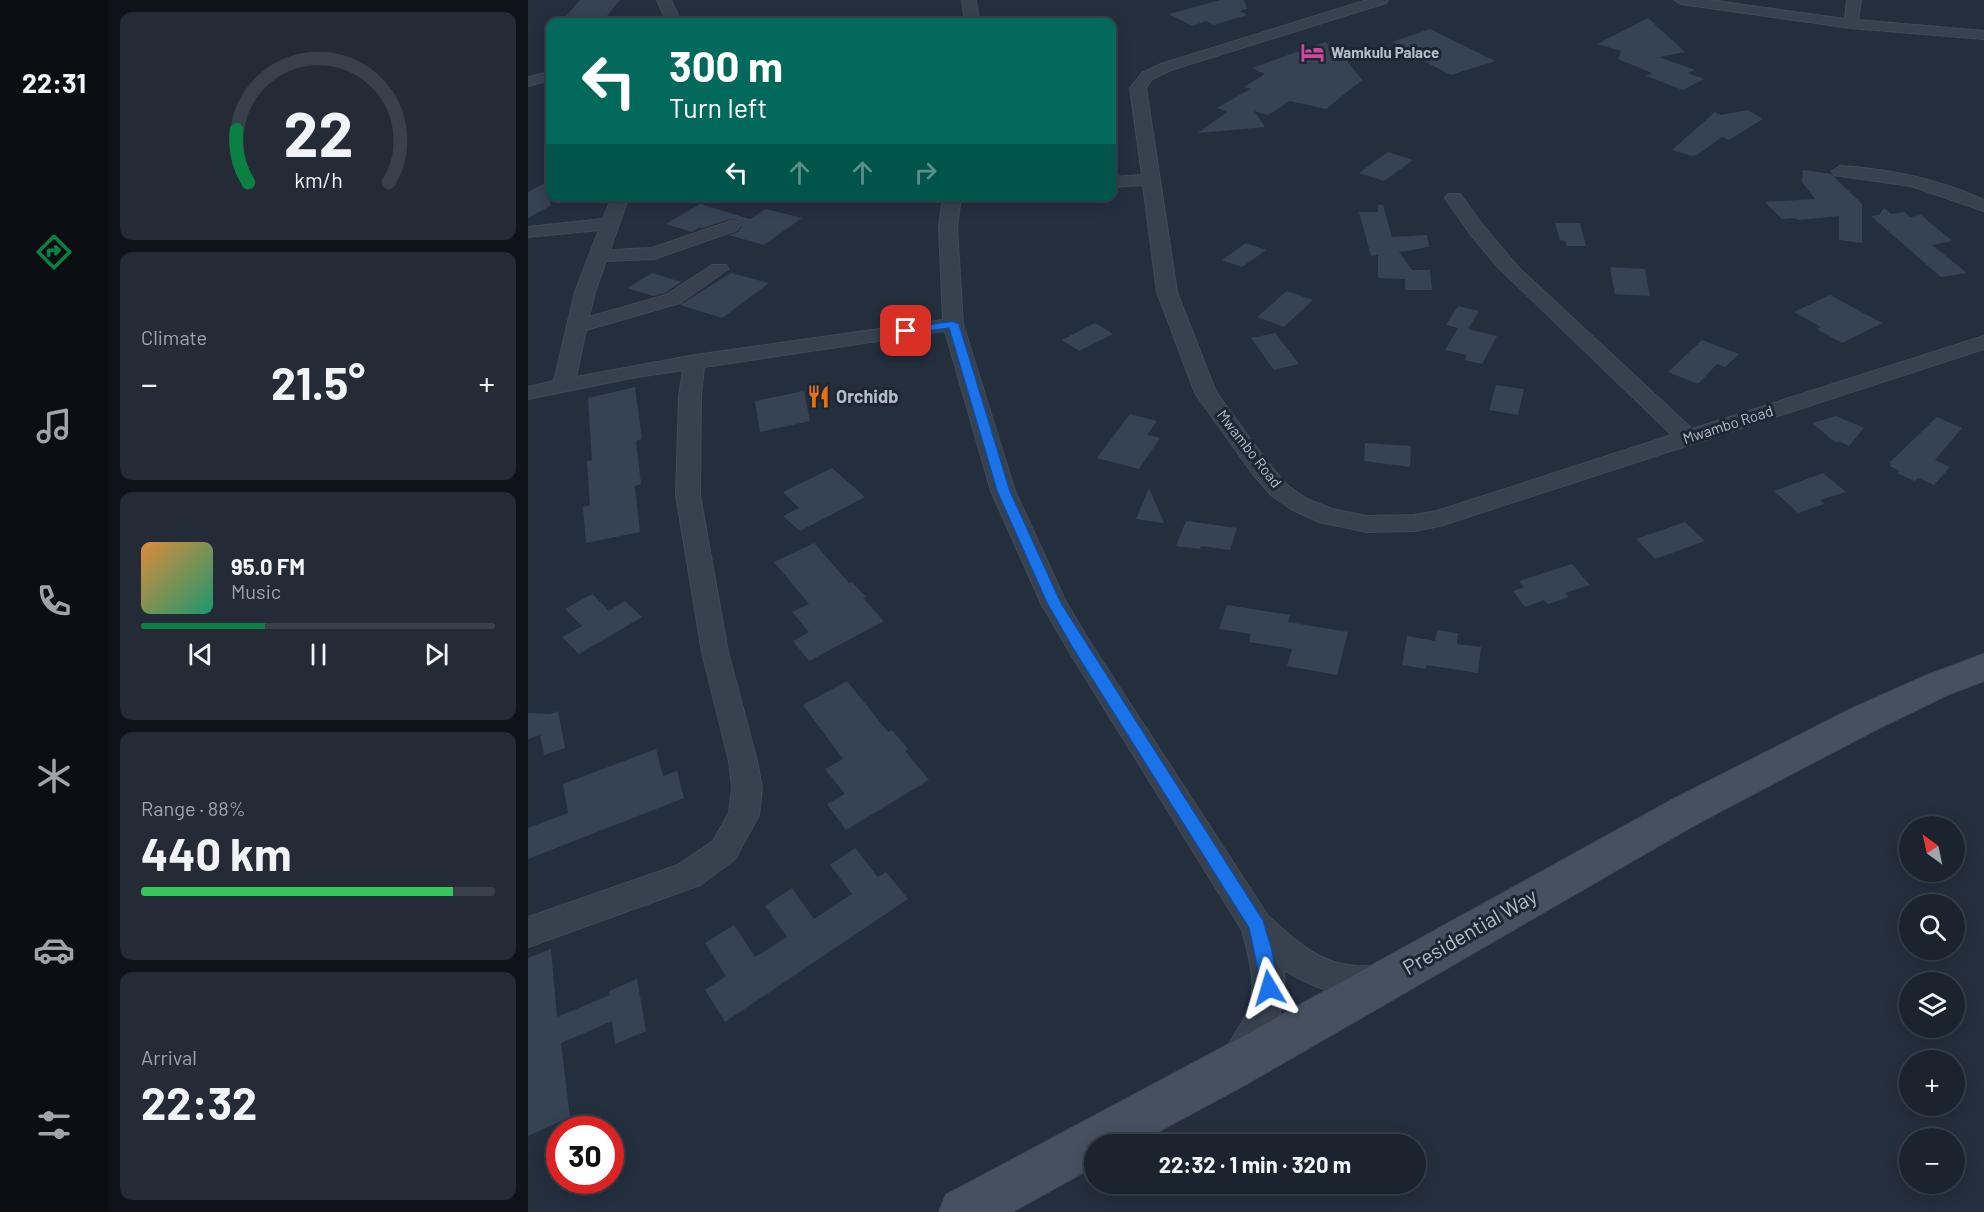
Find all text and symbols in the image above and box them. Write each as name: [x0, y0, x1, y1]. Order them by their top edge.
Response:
text: 300 m: [669, 40, 783, 90]
hotel icon: Wamkulu Palace: [1300, 40, 1326, 66]
icon: left: [570, 42, 648, 120]
place label: Wamkulu Palace: [1331, 43, 1439, 61]
text: 22:31: [22, 66, 86, 98]
text: Turn left: [669, 91, 767, 123]
text: 22: [283, 95, 353, 169]
icon: left: [720, 156, 753, 189]
icon: ahead: [783, 156, 816, 189]
icon: ahead: [846, 156, 879, 189]
icon: right: [909, 156, 942, 189]
text: km/h: [294, 167, 342, 192]
icon: directions: [33, 231, 75, 273]
pin: [880, 305, 931, 356]
icon: arrive: [889, 314, 922, 347]
text: Climate: [141, 325, 207, 349]
text: 21.5°: [271, 355, 365, 409]
text: −: [141, 363, 158, 403]
text: +: [479, 363, 495, 403]
restaurant icon: Orchidb: [805, 384, 831, 410]
place label: Orchidb: [836, 385, 898, 407]
street label: Mwambo Road: [1680, 401, 1775, 447]
icon: music: [33, 405, 75, 447]
street label: Mwambo Road: [1214, 406, 1286, 491]
text: 95.0 FM: [231, 553, 305, 579]
text: Music: [231, 579, 281, 603]
icon: phone: [33, 580, 75, 622]
icon: previous: [184, 638, 217, 671]
icon: pause: [302, 638, 335, 671]
icon: next: [420, 638, 453, 671]
icon: climate: [33, 755, 75, 797]
text: Range · 88%: [141, 796, 246, 820]
north arrow: [1899, 816, 1965, 882]
map controls: [1899, 816, 1965, 1194]
text: 440 km: [141, 826, 292, 880]
street label: Presidential Way: [1398, 882, 1541, 979]
button: search: [1899, 894, 1965, 960]
icon: car: [33, 929, 75, 971]
position arrow: [1237, 956, 1301, 1020]
button: layers: [1899, 972, 1965, 1038]
text: Arrival: [141, 1045, 197, 1069]
button: +: [1899, 1050, 1965, 1116]
text: 22:32: [141, 1075, 257, 1129]
icon: filters: [33, 1104, 75, 1146]
speed limit sign: 30: [546, 1116, 624, 1194]
button: −: [1899, 1128, 1965, 1194]
text: 22:32 · 1 min · 320 m: [1159, 1151, 1351, 1177]

